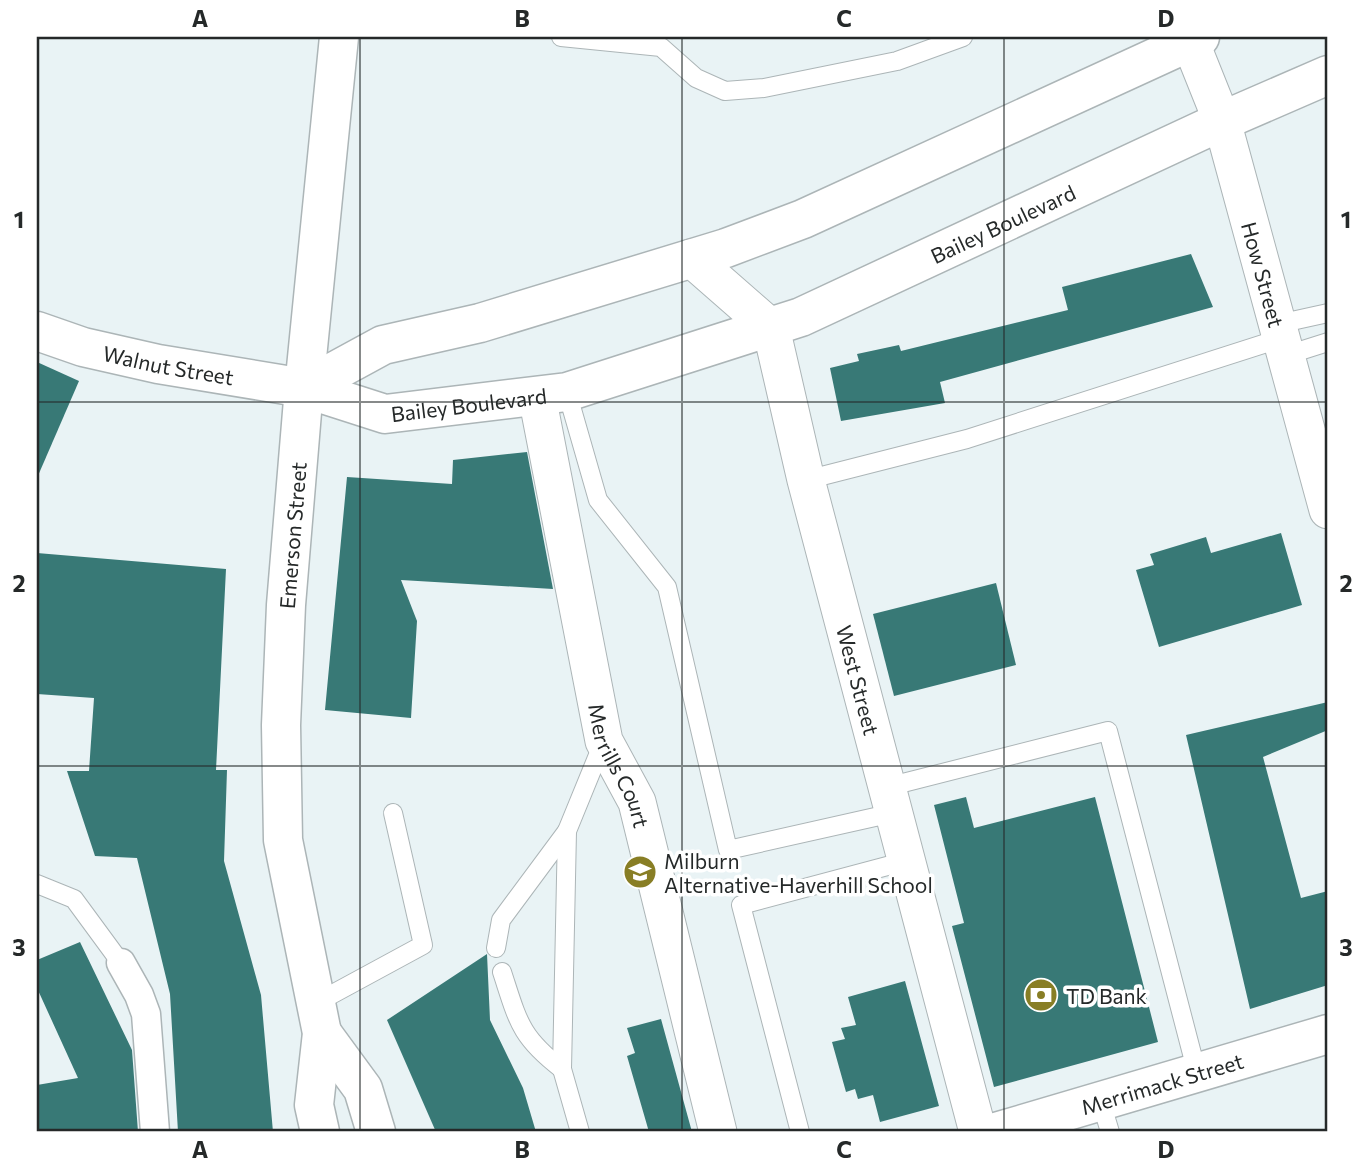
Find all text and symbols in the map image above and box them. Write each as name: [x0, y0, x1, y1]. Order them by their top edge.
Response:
text: A: [192, 4, 209, 32]
text: B: [514, 4, 530, 32]
text: C: [836, 4, 852, 32]
text: D: [1158, 4, 1175, 32]
street label: Bailey Boulevard: [926, 179, 1079, 268]
text: 1: [14, 205, 24, 233]
text: 1: [1341, 205, 1351, 233]
street label: How Street: [1237, 219, 1290, 330]
street label: Walnut Street: [101, 339, 236, 389]
street label: Bailey Boulevard: [389, 382, 548, 426]
street label: Emerson Street: [273, 461, 310, 610]
text: 2: [12, 569, 26, 597]
text: 2: [1339, 569, 1353, 597]
street label: West Street: [832, 622, 885, 738]
street label: Merrills Court: [584, 701, 655, 830]
place label: Milburn Alternative-Haverhill School: [664, 848, 933, 897]
school or university icon: Milburn Alternative-Haverhill School: [621, 853, 659, 891]
text: 3: [12, 933, 26, 961]
text: 3: [1339, 933, 1353, 961]
bank icon: TD Bank: [1022, 976, 1060, 1014]
place label: TD Bank: [1066, 983, 1147, 1008]
street label: Merrimack Street: [1078, 1047, 1246, 1119]
text: A: [192, 1135, 209, 1163]
text: B: [514, 1135, 530, 1163]
text: C: [836, 1135, 852, 1163]
text: D: [1158, 1135, 1175, 1163]

